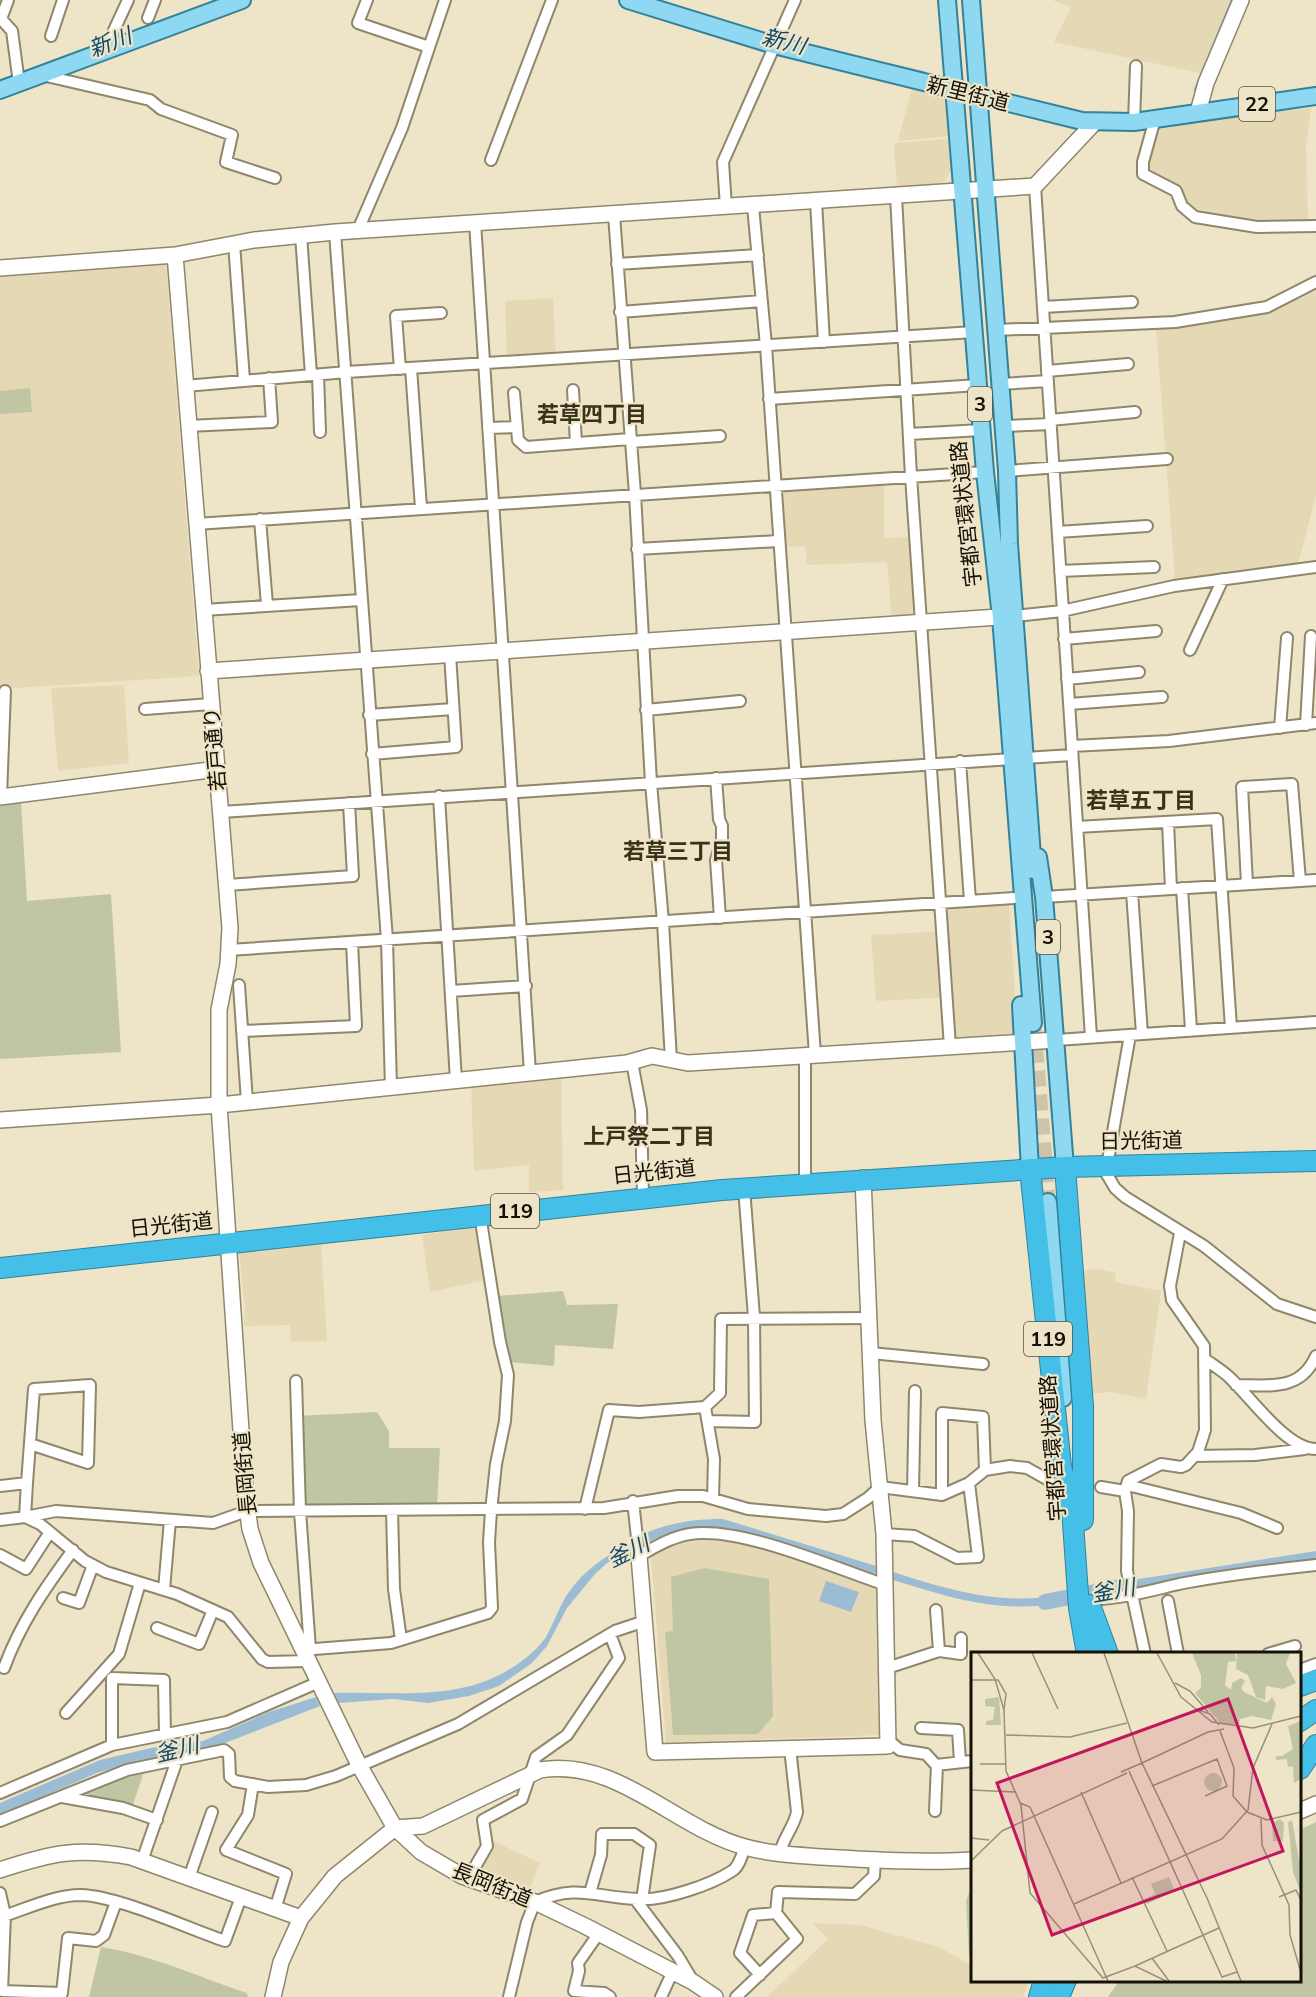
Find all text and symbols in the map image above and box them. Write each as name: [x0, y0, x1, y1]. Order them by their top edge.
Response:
water label: 新川: [84, 20, 137, 63]
water label: 新川: [759, 22, 811, 60]
street label: 新里街道: [924, 70, 1012, 116]
road number: 22: [1239, 87, 1275, 121]
road number: 3: [968, 387, 992, 421]
district label: 若草四丁目: [537, 400, 647, 428]
street label: 宇都宮環状道路: [944, 440, 986, 589]
street label: 若戸通り: [197, 706, 231, 792]
district label: 若草五丁目: [1086, 786, 1196, 814]
district label: 若草三丁目: [623, 837, 733, 865]
road number: 3: [1036, 920, 1060, 954]
district label: 上戸祭二丁目: [583, 1122, 715, 1150]
street label: 日光街道: [1099, 1126, 1183, 1154]
street label: 日光街道: [611, 1154, 697, 1188]
road number: 119: [491, 1194, 539, 1228]
street label: 日光街道: [128, 1207, 214, 1241]
road number: 119: [1024, 1322, 1072, 1356]
street label: 宇都宮環状道路: [1034, 1374, 1070, 1522]
street label: 長岡街道: [227, 1430, 261, 1516]
water label: 釜川: [602, 1528, 656, 1573]
water label: 釜川: [1089, 1572, 1139, 1608]
inset map: [971, 1652, 1301, 1982]
water label: 釜川: [152, 1730, 204, 1768]
street label: 長岡街道: [449, 1856, 536, 1912]

